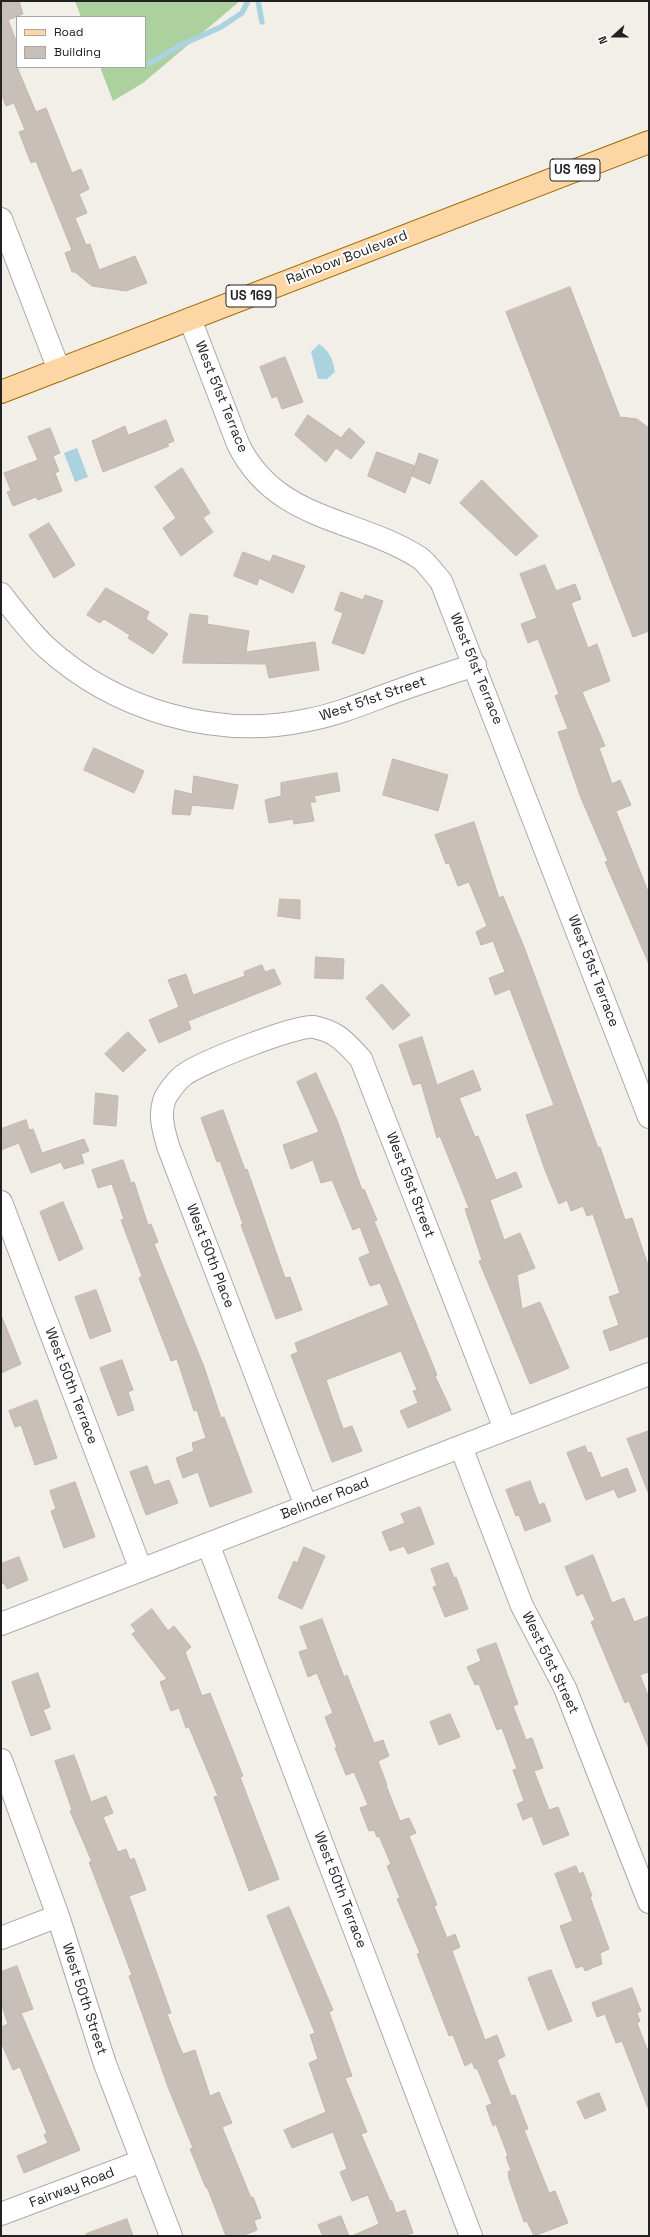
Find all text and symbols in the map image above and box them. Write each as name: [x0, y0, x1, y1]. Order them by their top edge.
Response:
legend: [16, 16, 146, 68]
north arrow: [594, 16, 634, 56]
text: Road: [54, 24, 83, 40]
text: N: [595, 34, 611, 46]
text: Building: [54, 44, 101, 60]
road number: US 169: [550, 159, 600, 181]
street label: Rainbow Boulevard: [284, 227, 410, 289]
road number: US 169: [226, 285, 276, 307]
street label: West 51st Terrace: [191, 339, 251, 455]
street label: West 51st Terrace: [446, 611, 506, 727]
street label: West 51st Street: [317, 673, 429, 725]
street label: West 51st Terrace: [564, 913, 622, 1029]
street label: West 51st Street: [382, 1130, 438, 1240]
street label: West 50th Place: [182, 1202, 238, 1310]
street label: West 50th Terrace: [41, 1325, 101, 1447]
street label: Belinder Road: [278, 1474, 372, 1524]
street label: West 51st Street: [518, 1609, 582, 1717]
street label: West 50th Terrace: [310, 1829, 370, 1951]
street label: West 50th Street: [58, 1941, 110, 2057]
street label: Fairway Road: [27, 2164, 117, 2212]

